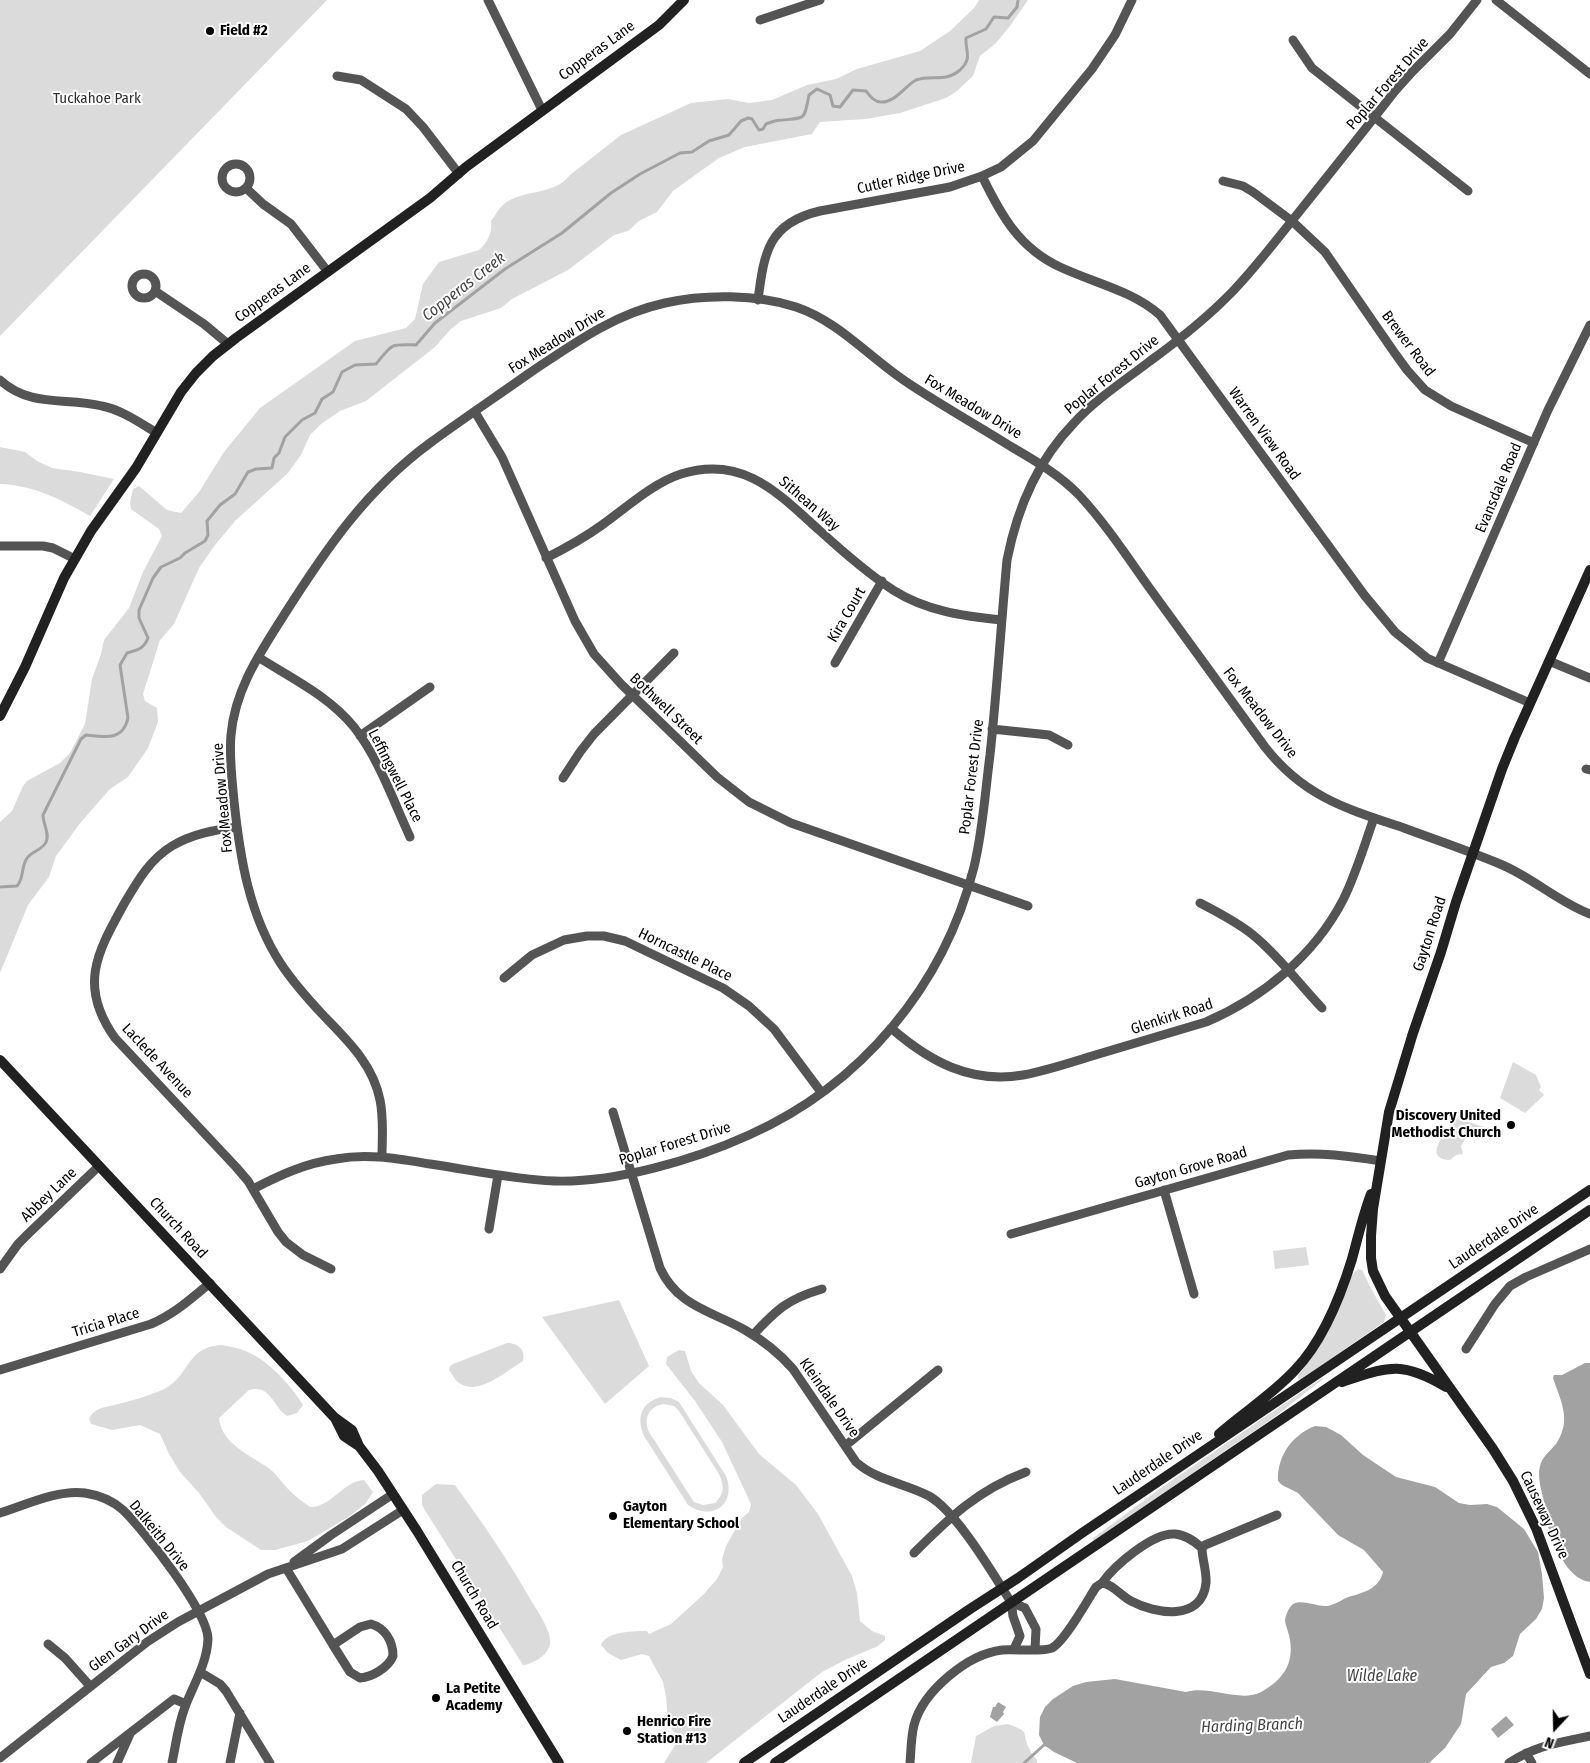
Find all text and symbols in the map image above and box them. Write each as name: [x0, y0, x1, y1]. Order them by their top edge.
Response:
street label: Copperas Lane: [555, 17, 639, 85]
place label: Field #2: [220, 22, 268, 40]
marker: Field #2: [204, 25, 216, 37]
street label: Poplar Forest Drive: [1343, 34, 1433, 134]
park label: Tuckahoe Park: [53, 90, 141, 108]
street label: Cutler Ridge Drive: [856, 158, 966, 198]
water label: Copperas Creek: [419, 249, 509, 325]
street label: Copperas Lane: [231, 259, 315, 327]
street label: Fox Meadow Drive: [505, 304, 609, 378]
street label: Brewer Road: [1377, 308, 1439, 380]
street label: Poplar Forest Drive: [1061, 332, 1163, 418]
street label: Fox Meadow Drive: [921, 371, 1025, 443]
street label: Warren View Road: [1224, 384, 1304, 484]
street label: Evansdale Road: [1472, 440, 1526, 536]
street label: Sithean Way: [775, 473, 843, 535]
street label: Kira Court: [824, 584, 870, 646]
street label: Fox Meadow Drive: [1219, 664, 1301, 762]
street label: Bothwell Street: [626, 670, 706, 748]
street label: Poplar Forest Drive: [956, 718, 988, 836]
street label: Leffingwell Place: [364, 726, 426, 826]
street label: Fox Meadow Drive: [209, 742, 237, 854]
street label: Gayton Road: [1409, 894, 1451, 974]
street label: Horncastle Place: [635, 925, 735, 985]
street label: Glenkirk Road: [1129, 995, 1215, 1039]
street label: Laclede Avenue: [118, 1020, 196, 1102]
place label: Discovery United Methodist Church: [1392, 1107, 1501, 1142]
street label: Poplar Forest Drive: [617, 1118, 733, 1170]
marker: Discovery United Methodist Church: [1505, 1119, 1517, 1131]
street label: Gayton Grove Road: [1133, 1143, 1249, 1193]
street label: Abbey Lane: [17, 1164, 81, 1226]
street label: Church Road: [145, 1194, 211, 1262]
street label: Lauderdale Drive: [1446, 1201, 1542, 1273]
street label: Tricia Place: [70, 1304, 142, 1342]
street label: Kleindale Drive: [795, 1355, 863, 1441]
street label: Lauderdale Drive: [1110, 1427, 1206, 1499]
street label: Causeway Drive: [1516, 1468, 1572, 1562]
street label: Dalkeith Drive: [125, 1497, 193, 1575]
place label: Gayton Elementary School: [623, 1498, 739, 1533]
marker: Gayton Elementary School: [607, 1510, 619, 1522]
street label: Church Road: [446, 1557, 502, 1633]
street label: Glen Gary Drive: [85, 1606, 173, 1676]
street label: Lauderdale Drive: [775, 1655, 871, 1727]
water label: Wilde Lake: [1347, 1667, 1417, 1687]
place label: La Petite Academy: [446, 1680, 502, 1715]
marker: La Petite Academy: [430, 1692, 442, 1704]
north arrow: [1530, 1703, 1580, 1753]
place label: Henrico Fire Station #13: [637, 1713, 711, 1748]
water label: Harding Branch: [1201, 1715, 1303, 1737]
marker: Henrico Fire Station #13: [621, 1725, 633, 1737]
text: N: [1542, 1733, 1556, 1752]

